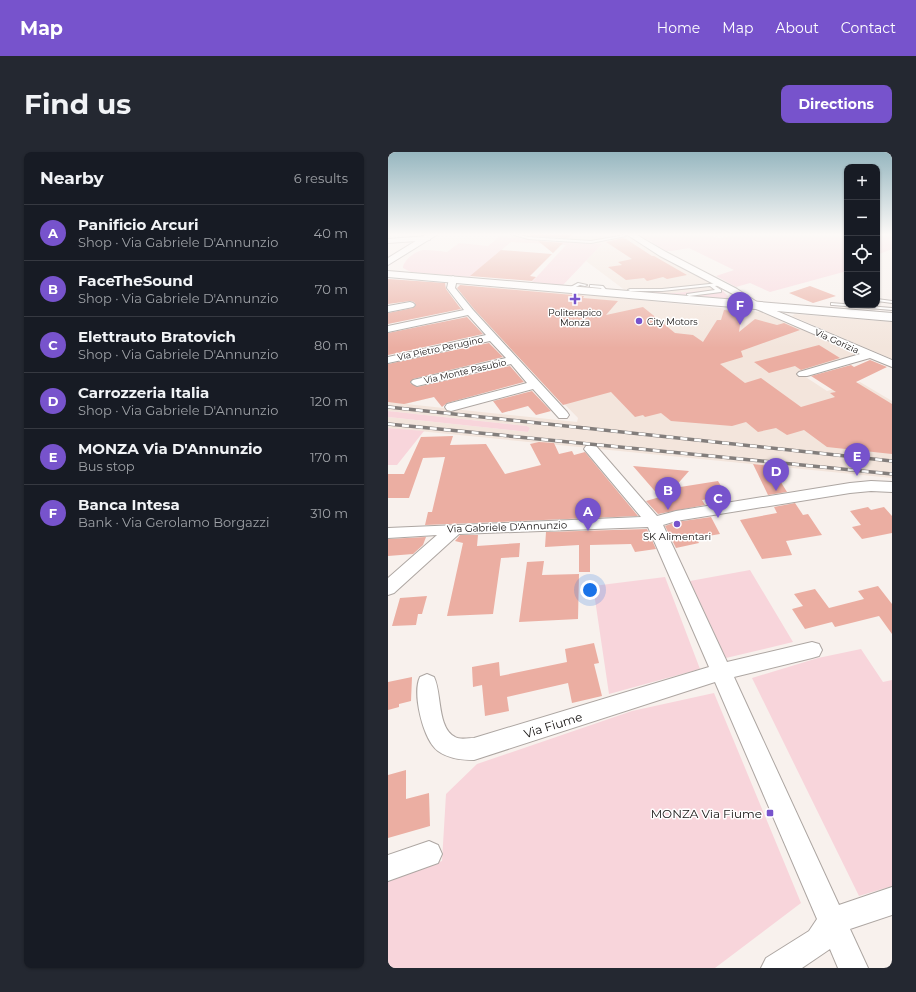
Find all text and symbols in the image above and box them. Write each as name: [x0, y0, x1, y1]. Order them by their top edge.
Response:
text: Map: [20, 17, 63, 40]
text: Home: [657, 19, 700, 37]
text: Map: [722, 19, 753, 37]
text: About: [775, 19, 819, 37]
text: Contact: [841, 19, 896, 37]
button: Directions: [781, 85, 892, 123]
text: Find us: [24, 87, 131, 121]
map controls: [844, 164, 880, 308]
button: +: [844, 164, 880, 200]
text: Nearby: [40, 168, 104, 188]
text: 6 results: [294, 170, 348, 186]
button: −: [844, 200, 880, 236]
text: Panificio Arcuri: [78, 215, 199, 234]
text: A: [48, 225, 58, 241]
text: 40 m: [314, 225, 348, 241]
text: Shop · Via Gabriele D'Annunzio: [78, 234, 278, 250]
button: locate: [844, 236, 880, 272]
text: FaceTheSound: [78, 271, 193, 290]
button: layers: [844, 272, 880, 308]
text: B: [48, 281, 58, 297]
text: 70 m: [315, 281, 348, 297]
text: Shop · Via Gabriele D'Annunzio: [78, 290, 278, 306]
pin: F: [727, 292, 753, 325]
marker: Politerapico Monza: [569, 293, 581, 305]
place label: Politerapico Monza: [548, 307, 602, 328]
marker: City Motors: [634, 316, 644, 326]
place label: City Motors: [647, 316, 698, 327]
street label: Via Gorizia: [813, 326, 861, 356]
text: Elettrauto Bratovich: [78, 327, 236, 346]
street label: Via Pietro Perugino: [396, 333, 484, 362]
text: C: [48, 337, 58, 353]
text: 80 m: [314, 337, 348, 353]
text: Shop · Via Gabriele D'Annunzio: [78, 346, 278, 362]
street label: Via Monte Pasubio: [423, 356, 508, 386]
text: Carrozzeria Italia: [78, 383, 209, 402]
text: D: [48, 393, 58, 409]
text: 120 m: [310, 393, 348, 409]
text: Shop · Via Gabriele D'Annunzio: [78, 402, 278, 418]
text: MONZA Via D'Annunzio: [78, 439, 262, 458]
pin: E: [844, 443, 870, 476]
text: E: [49, 449, 57, 465]
text: 170 m: [310, 449, 348, 465]
text: Bus stop: [78, 458, 135, 474]
pin: D: [763, 458, 789, 491]
pin: B: [655, 477, 681, 510]
pin: C: [705, 485, 731, 518]
text: Banca Intesa: [78, 495, 180, 514]
pin: A: [575, 498, 601, 531]
text: F: [49, 505, 57, 521]
text: 310 m: [310, 505, 348, 521]
text: Bank · Via Gerolamo Borgazzi: [78, 514, 270, 530]
street label: Via Gabriele D'Annunzio: [447, 518, 567, 536]
marker: SK Alimentari: [672, 519, 682, 529]
place label: SK Alimentari: [643, 530, 711, 543]
your location: [580, 580, 600, 600]
street label: Via Fiume: [522, 709, 584, 741]
place label: MONZA Via Fiume: [651, 806, 762, 821]
marker: MONZA Via Fiume: [765, 808, 775, 818]

